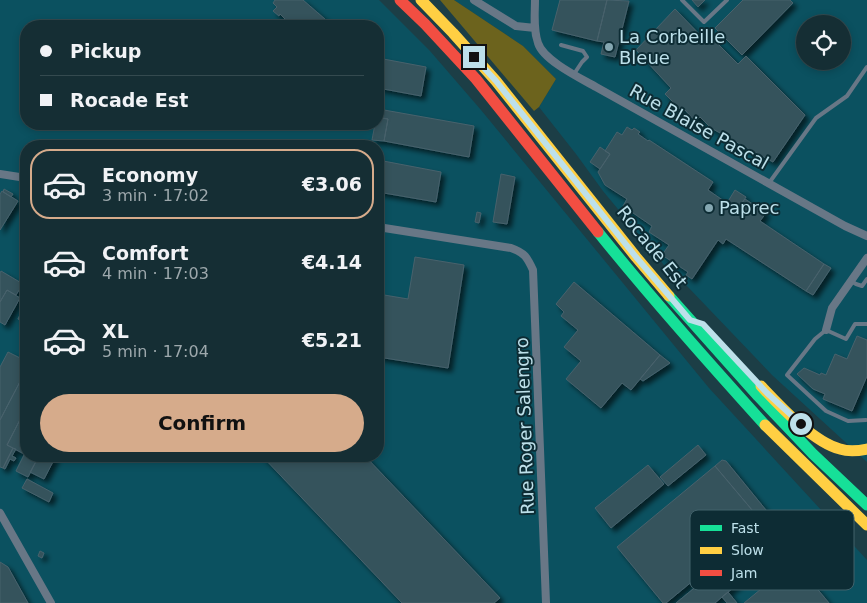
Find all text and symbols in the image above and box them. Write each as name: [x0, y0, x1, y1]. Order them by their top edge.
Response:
map controls: [796, 15, 851, 70]
button: locate: [796, 15, 851, 70]
place label: La Corbeille Bleue: [619, 26, 725, 68]
text: Pickup: [70, 40, 141, 62]
marker: La Corbeille Bleue: [603, 41, 615, 53]
route end: [463, 46, 485, 68]
street label: Rue Blaise Pascal: [626, 80, 772, 174]
text: Rocade Est: [70, 89, 188, 111]
icon: car: [42, 162, 87, 207]
text: Economy: [102, 164, 198, 186]
text: €3.06: [302, 173, 362, 195]
text: 3 min · 17:02: [102, 186, 209, 205]
place label: Paprec: [719, 197, 779, 218]
street label: Rocade Est: [613, 201, 692, 292]
marker: Paprec: [703, 202, 715, 214]
icon: car: [42, 240, 87, 285]
text: Comfort: [102, 242, 189, 264]
text: €4.14: [302, 251, 362, 273]
text: 4 min · 17:03: [102, 264, 209, 283]
icon: car: [42, 318, 87, 363]
text: XL: [102, 320, 129, 342]
text: €5.21: [302, 329, 362, 351]
street label: Rue Roger Salengro: [511, 337, 538, 515]
text: 5 min · 17:04: [102, 342, 209, 361]
button: Confirm: [40, 394, 364, 452]
route start: [790, 413, 812, 435]
legend: [690, 510, 854, 590]
text: Fast: [731, 520, 760, 536]
text: Slow: [731, 542, 764, 558]
text: Jam: [730, 565, 757, 581]

